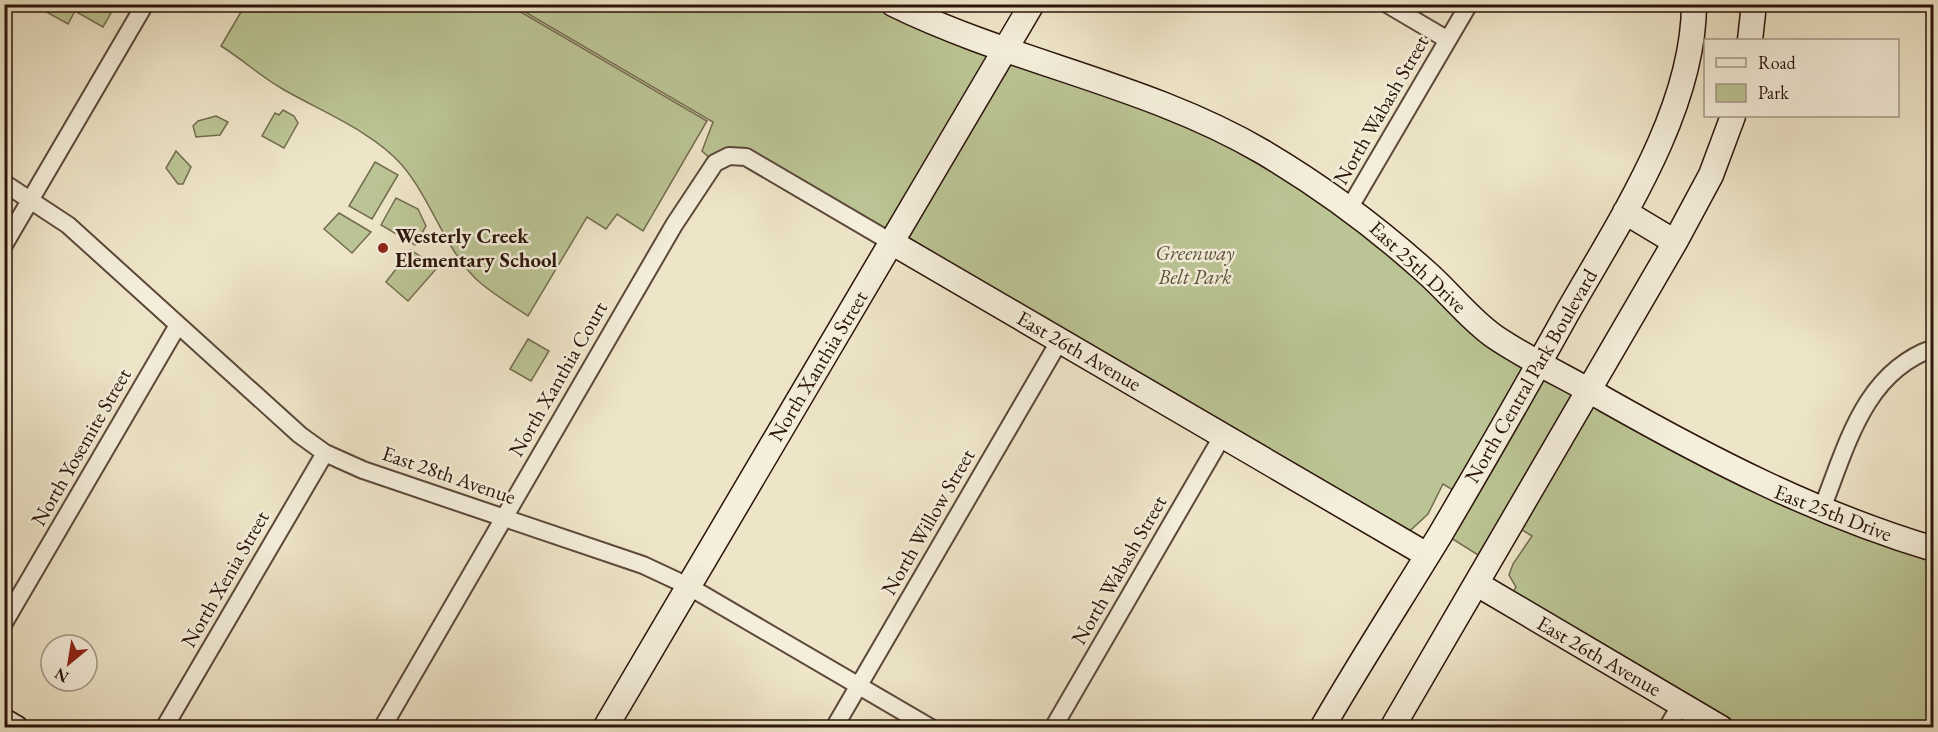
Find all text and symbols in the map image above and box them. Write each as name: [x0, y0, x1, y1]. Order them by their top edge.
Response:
street label: North Wabash Street: [1327, 30, 1434, 189]
legend: [1704, 39, 1899, 117]
text: Road: [1758, 51, 1797, 74]
text: Park: [1758, 81, 1789, 104]
street label: East 25th Drive: [1364, 215, 1473, 319]
place label: Westerly Creek Elementary School: [395, 222, 557, 273]
park label: Greenway Belt Park: [1155, 239, 1235, 290]
marker: Westerly Creek Elementary School: [376, 241, 390, 255]
street label: North Central Park Boulevard: [1458, 263, 1603, 488]
street label: North Xanthia Street: [762, 285, 873, 446]
street label: North Xanthia Court: [502, 296, 613, 461]
street label: East 26th Avenue: [1012, 304, 1146, 397]
street label: North Yosemite Street: [24, 363, 137, 530]
street label: East 28th Avenue: [379, 439, 519, 510]
street label: North Willow Street: [875, 443, 981, 600]
street label: East 25th Drive: [1771, 478, 1896, 547]
street label: North Wabash Street: [1065, 490, 1172, 649]
street label: North Xenia Street: [174, 505, 275, 652]
street label: East 26th Avenue: [1532, 609, 1666, 702]
north arrow: [39, 633, 99, 693]
text: N: [51, 663, 73, 688]

